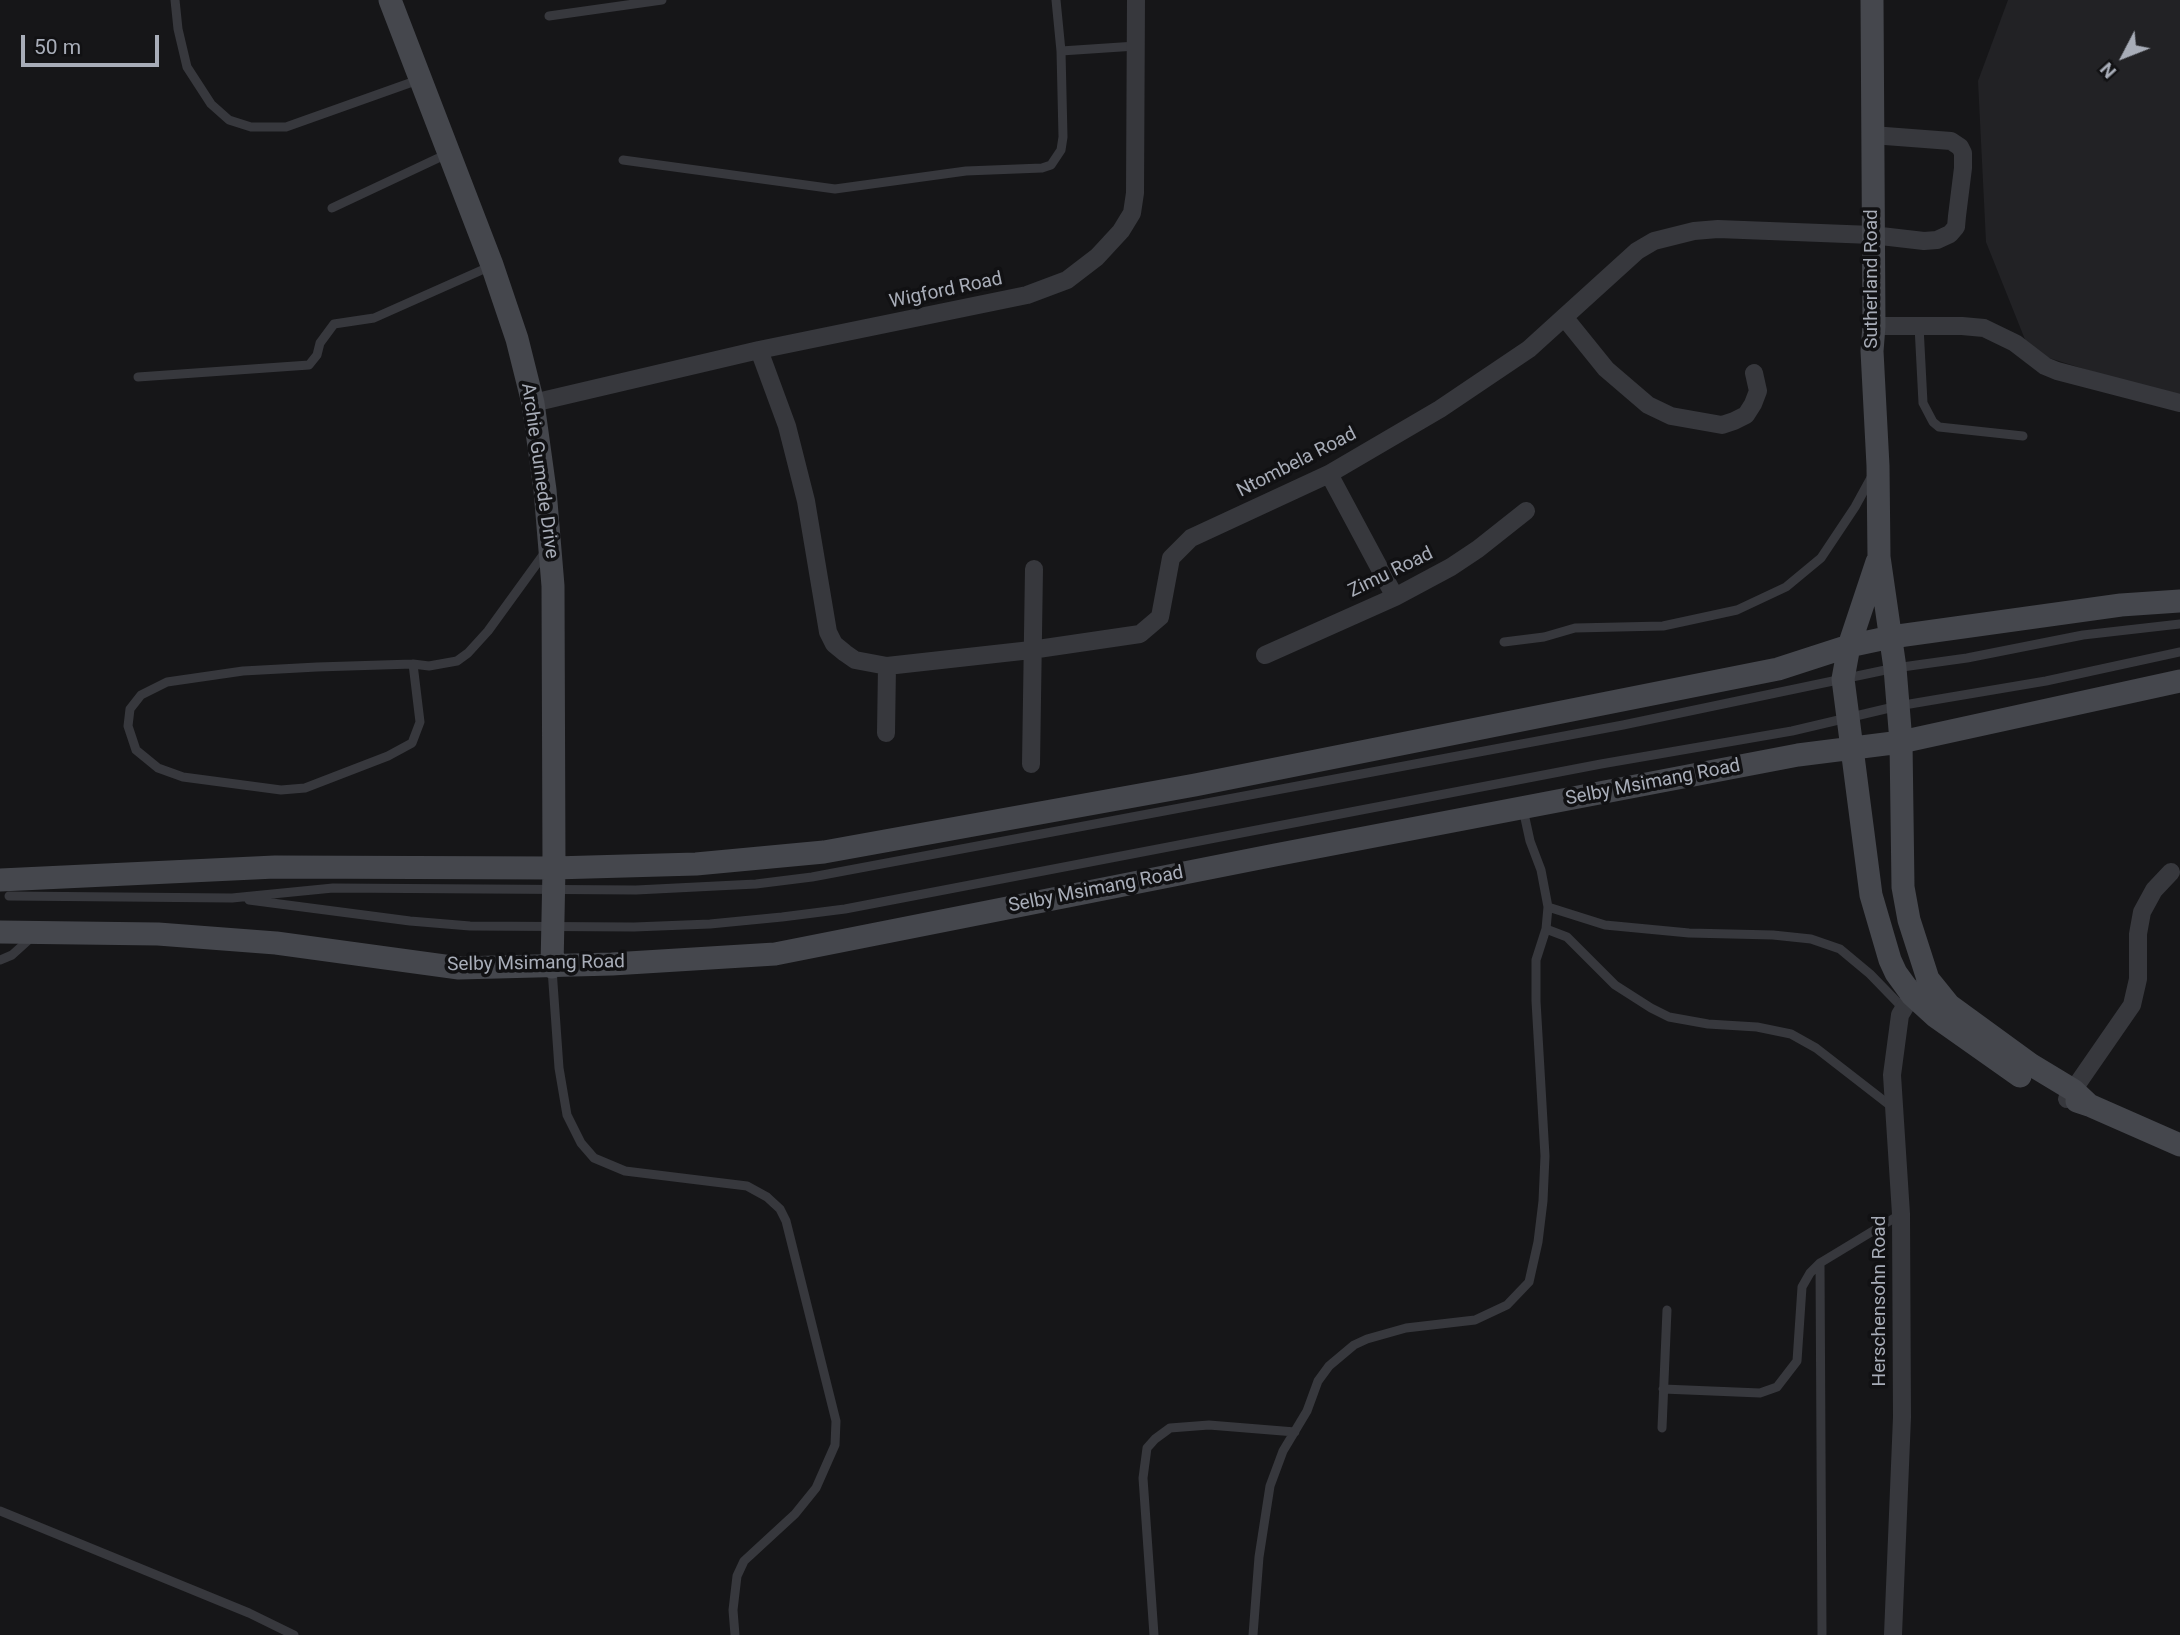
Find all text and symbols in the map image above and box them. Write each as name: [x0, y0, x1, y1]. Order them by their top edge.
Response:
scale bar: [24, 21, 163, 65]
north arrow: [2089, 21, 2159, 91]
text: 50 m: [34, 35, 81, 59]
text: N: [2095, 58, 2121, 83]
street label: Sutherland Road: [1861, 209, 1883, 349]
street label: Wigford Road: [887, 268, 1005, 314]
street label: Archie Gumede Drive: [515, 382, 563, 560]
street label: Ntombela Road: [1233, 423, 1361, 503]
street label: Zimu Road: [1345, 543, 1437, 603]
street label: Selby Msimang Road: [1564, 755, 1742, 811]
street label: Selby Msimang Road: [1007, 862, 1185, 918]
street label: Selby Msimang Road: [447, 951, 625, 977]
street label: Herschensohn Road: [1869, 1216, 1891, 1386]

